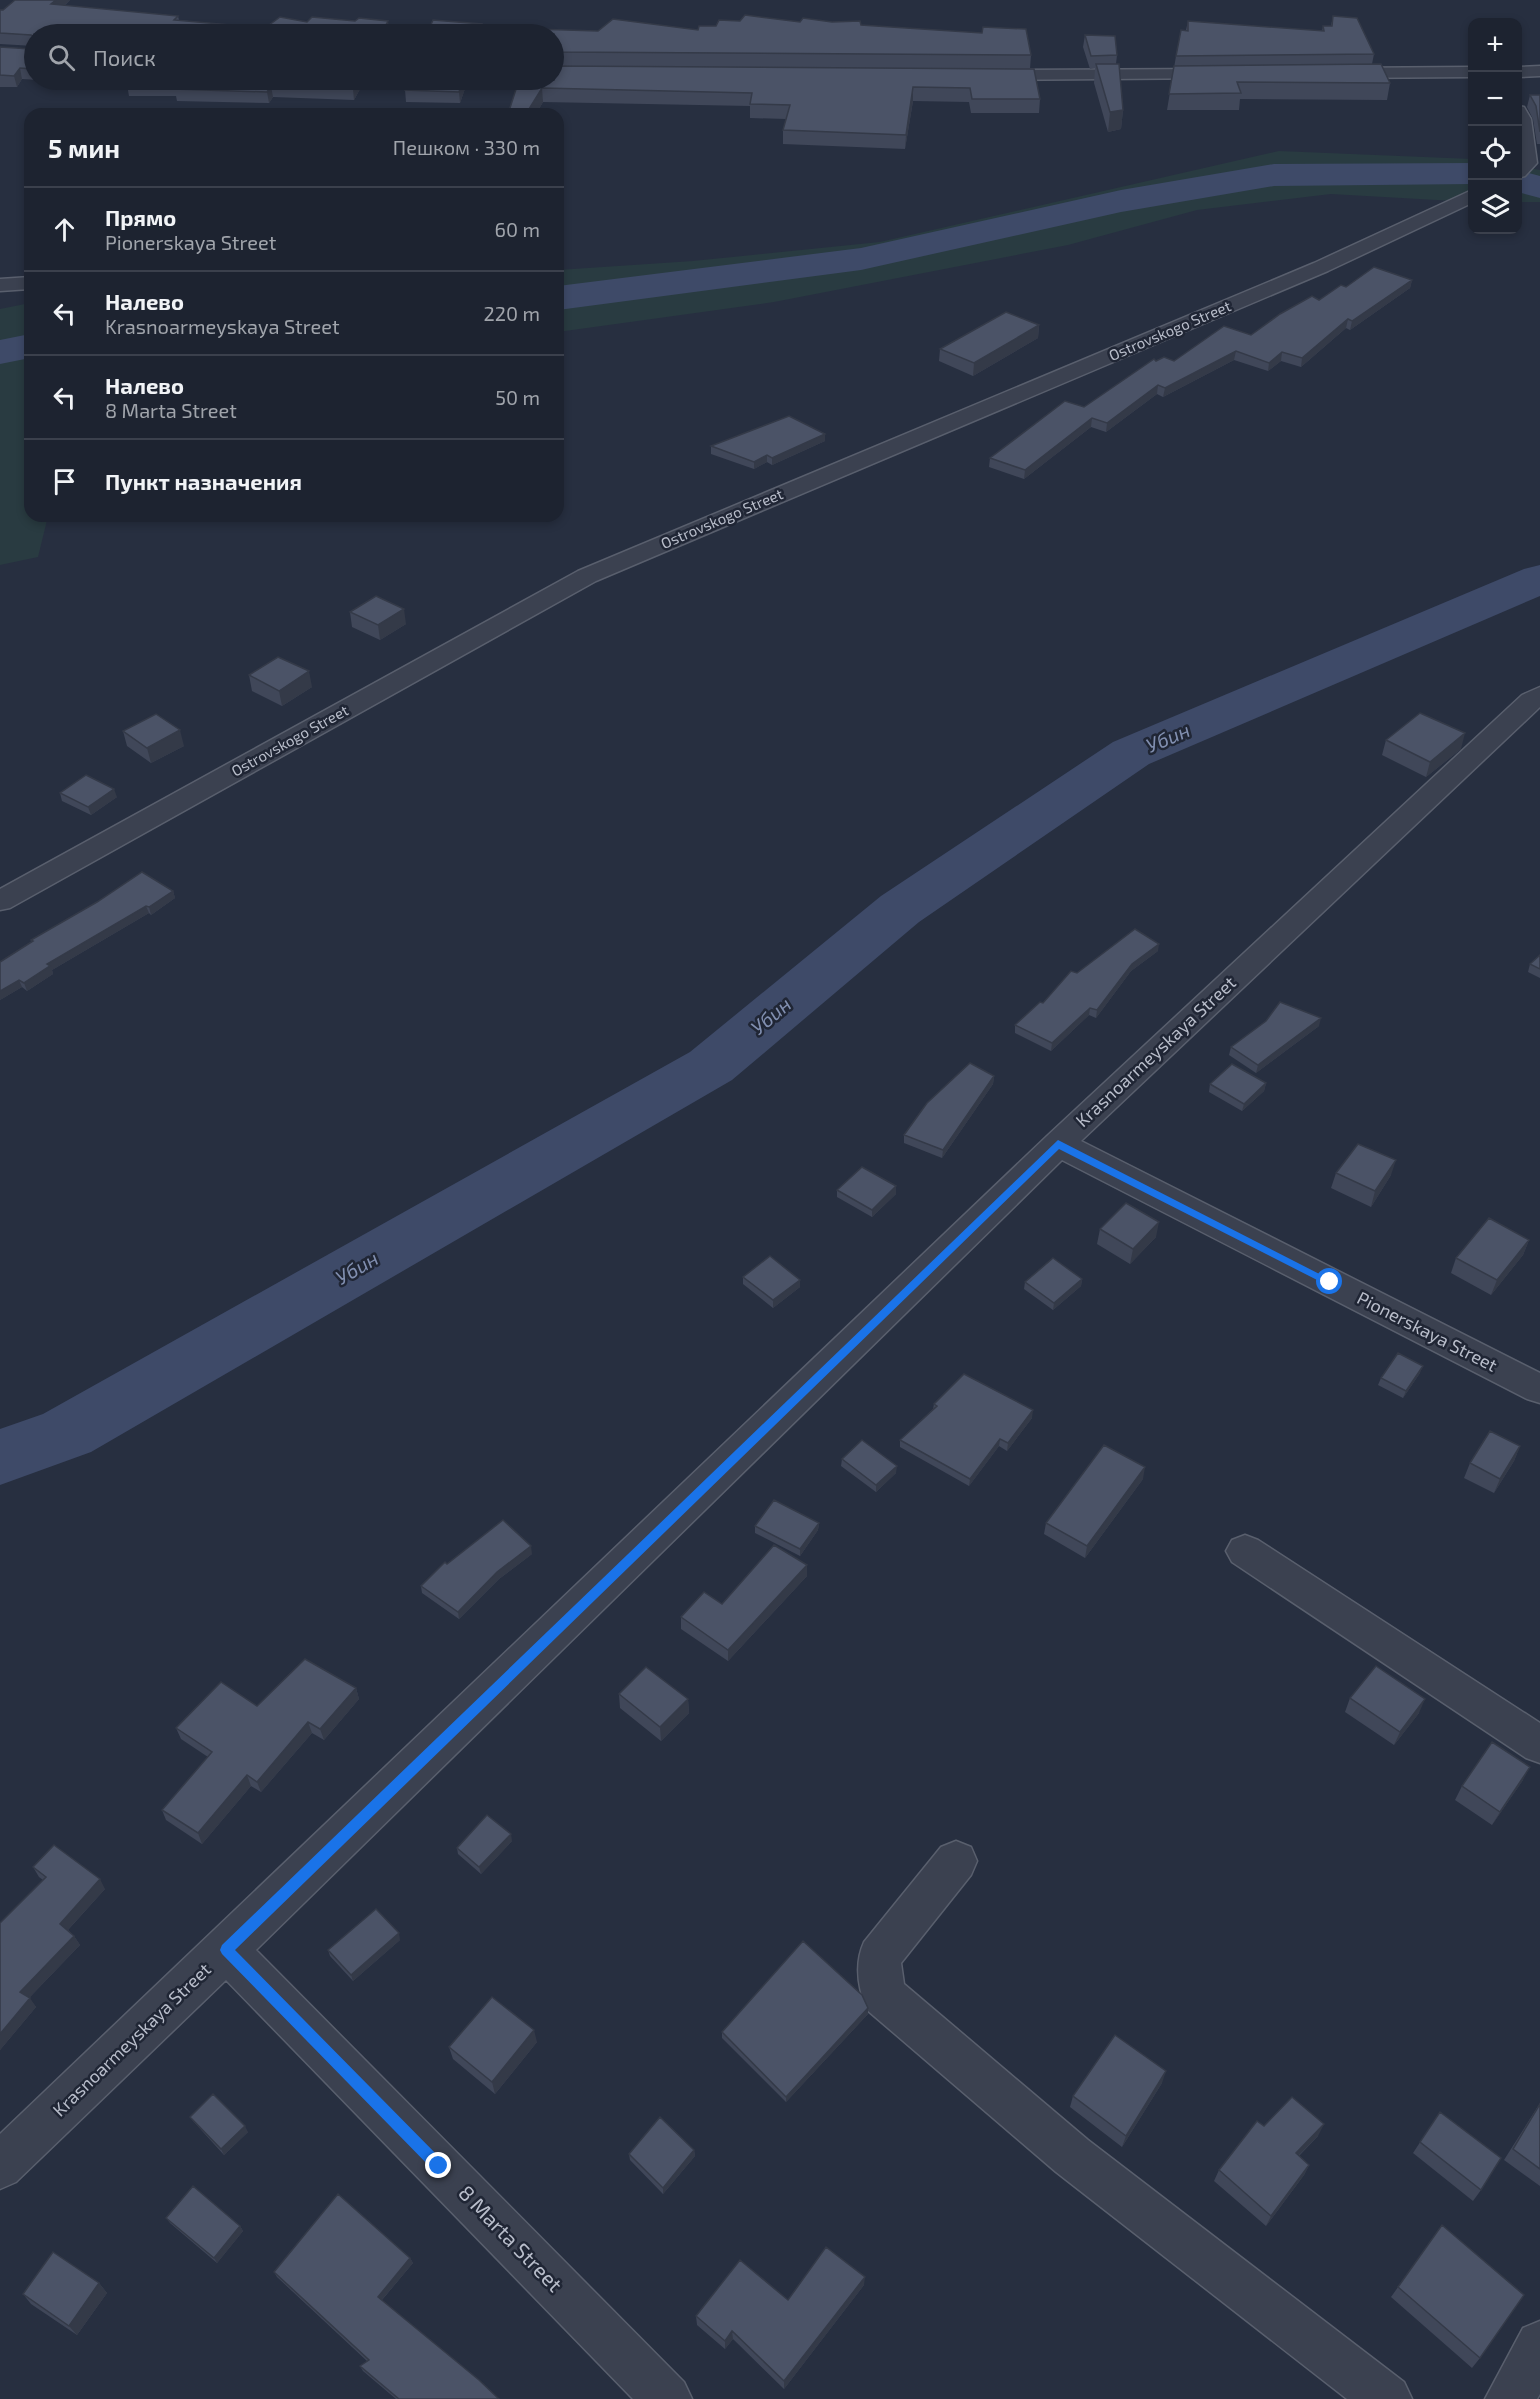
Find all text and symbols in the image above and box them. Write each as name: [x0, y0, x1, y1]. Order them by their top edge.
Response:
map controls: [1468, 18, 1522, 234]
button: +: [1468, 18, 1522, 72]
search box: [24, 24, 564, 90]
icon: search: [45, 41, 78, 74]
text: Поиск: [93, 44, 156, 70]
button: −: [1468, 72, 1522, 126]
button: locate: [1468, 126, 1522, 180]
text: 5 мин: [48, 132, 120, 163]
text: Пешком · 330 m: [393, 135, 540, 159]
button: layers: [1468, 180, 1522, 234]
text: Прямо: [105, 204, 176, 230]
icon: ahead: [48, 213, 81, 246]
text: 60 m: [495, 217, 540, 241]
text: Pionerskaya Street: [105, 230, 276, 254]
text: Налево: [105, 288, 184, 314]
street label: Ostrovskogo Street: [1106, 296, 1234, 364]
icon: left: [48, 297, 81, 330]
text: 220 m: [483, 301, 540, 325]
text: Krasnoarmeyskaya Street: [105, 314, 340, 338]
text: Налево: [105, 372, 184, 398]
icon: left: [48, 381, 81, 414]
text: 50 m: [495, 385, 540, 409]
text: 8 Marta Street: [105, 398, 237, 422]
icon: arrive: [48, 465, 81, 498]
text: Пункт назначения: [105, 468, 302, 494]
street label: Ostrovskogo Street: [658, 484, 786, 552]
street label: Ostrovskogo Street: [228, 700, 351, 780]
water label: Убин: [1142, 717, 1193, 757]
street label: Krasnoarmeyskaya Street: [1071, 971, 1240, 1131]
water label: Убин: [745, 991, 795, 1039]
water label: Убин: [331, 1245, 382, 1289]
route start: [1316, 1268, 1342, 1294]
street label: Pionerskaya Street: [1354, 1286, 1501, 1376]
street label: Krasnoarmeyskaya Street: [48, 1958, 215, 2121]
route end: [425, 2152, 451, 2178]
street label: 8 Marta Street: [454, 2180, 568, 2296]

